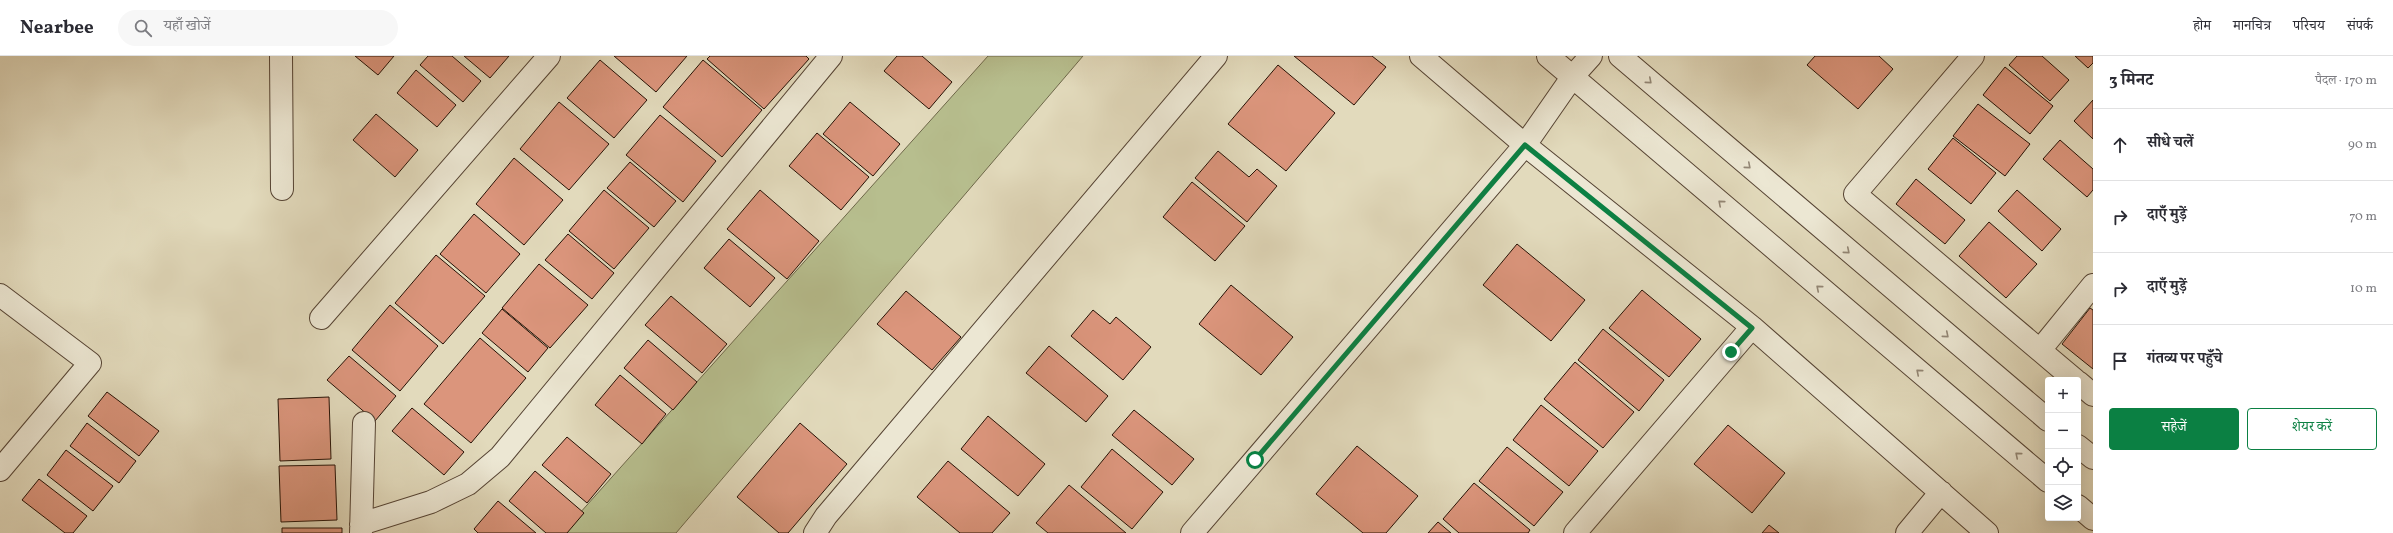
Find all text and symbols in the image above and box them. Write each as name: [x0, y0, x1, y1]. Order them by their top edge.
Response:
search box: [118, 10, 398, 46]
text: Nearbee: [20, 15, 94, 41]
text: यहाँ खोजें: [164, 16, 211, 37]
icon: search: [132, 17, 154, 39]
text: होम: [2193, 17, 2211, 36]
text: मानचित्र: [2233, 17, 2271, 36]
text: परिचय: [2293, 17, 2325, 36]
text: संपर्क: [2347, 17, 2373, 36]
text: 3 मिनट: [2109, 69, 2153, 92]
text: पैदल · 170 m: [2315, 72, 2377, 90]
one-way arrow: [1645, 77, 1652, 84]
text: सीधे चलें: [2147, 133, 2194, 154]
icon: ahead: [2109, 134, 2131, 156]
text: 90 m: [2348, 136, 2377, 154]
one-way arrow: [1743, 162, 1751, 169]
one-way arrow: [1718, 201, 1725, 208]
text: दाएँ मुड़ें: [2147, 205, 2187, 226]
icon: right: [2109, 206, 2131, 228]
text: 70 m: [2349, 208, 2377, 226]
one-way arrow: [1842, 246, 1849, 253]
text: दाएँ मुड़ें: [2147, 277, 2187, 298]
icon: right: [2109, 278, 2131, 300]
text: 10 m: [2350, 280, 2377, 298]
one-way arrow: [1817, 285, 1824, 292]
one-way arrow: [1942, 330, 1949, 337]
route end: [1722, 343, 1740, 361]
text: गंतव्य पर पहुँचे: [2147, 349, 2222, 370]
icon: arrive: [2109, 350, 2131, 372]
one-way arrow: [1916, 369, 1923, 376]
map controls: [2045, 377, 2081, 521]
button: +: [2045, 377, 2081, 413]
button: सहेजें: [2109, 408, 2239, 450]
button: शेयर करें: [2247, 408, 2377, 450]
button: −: [2045, 413, 2081, 449]
button: locate: [2045, 449, 2081, 485]
route start: [1246, 451, 1264, 469]
one-way arrow: [2016, 453, 2023, 460]
button: layers: [2045, 485, 2081, 521]

